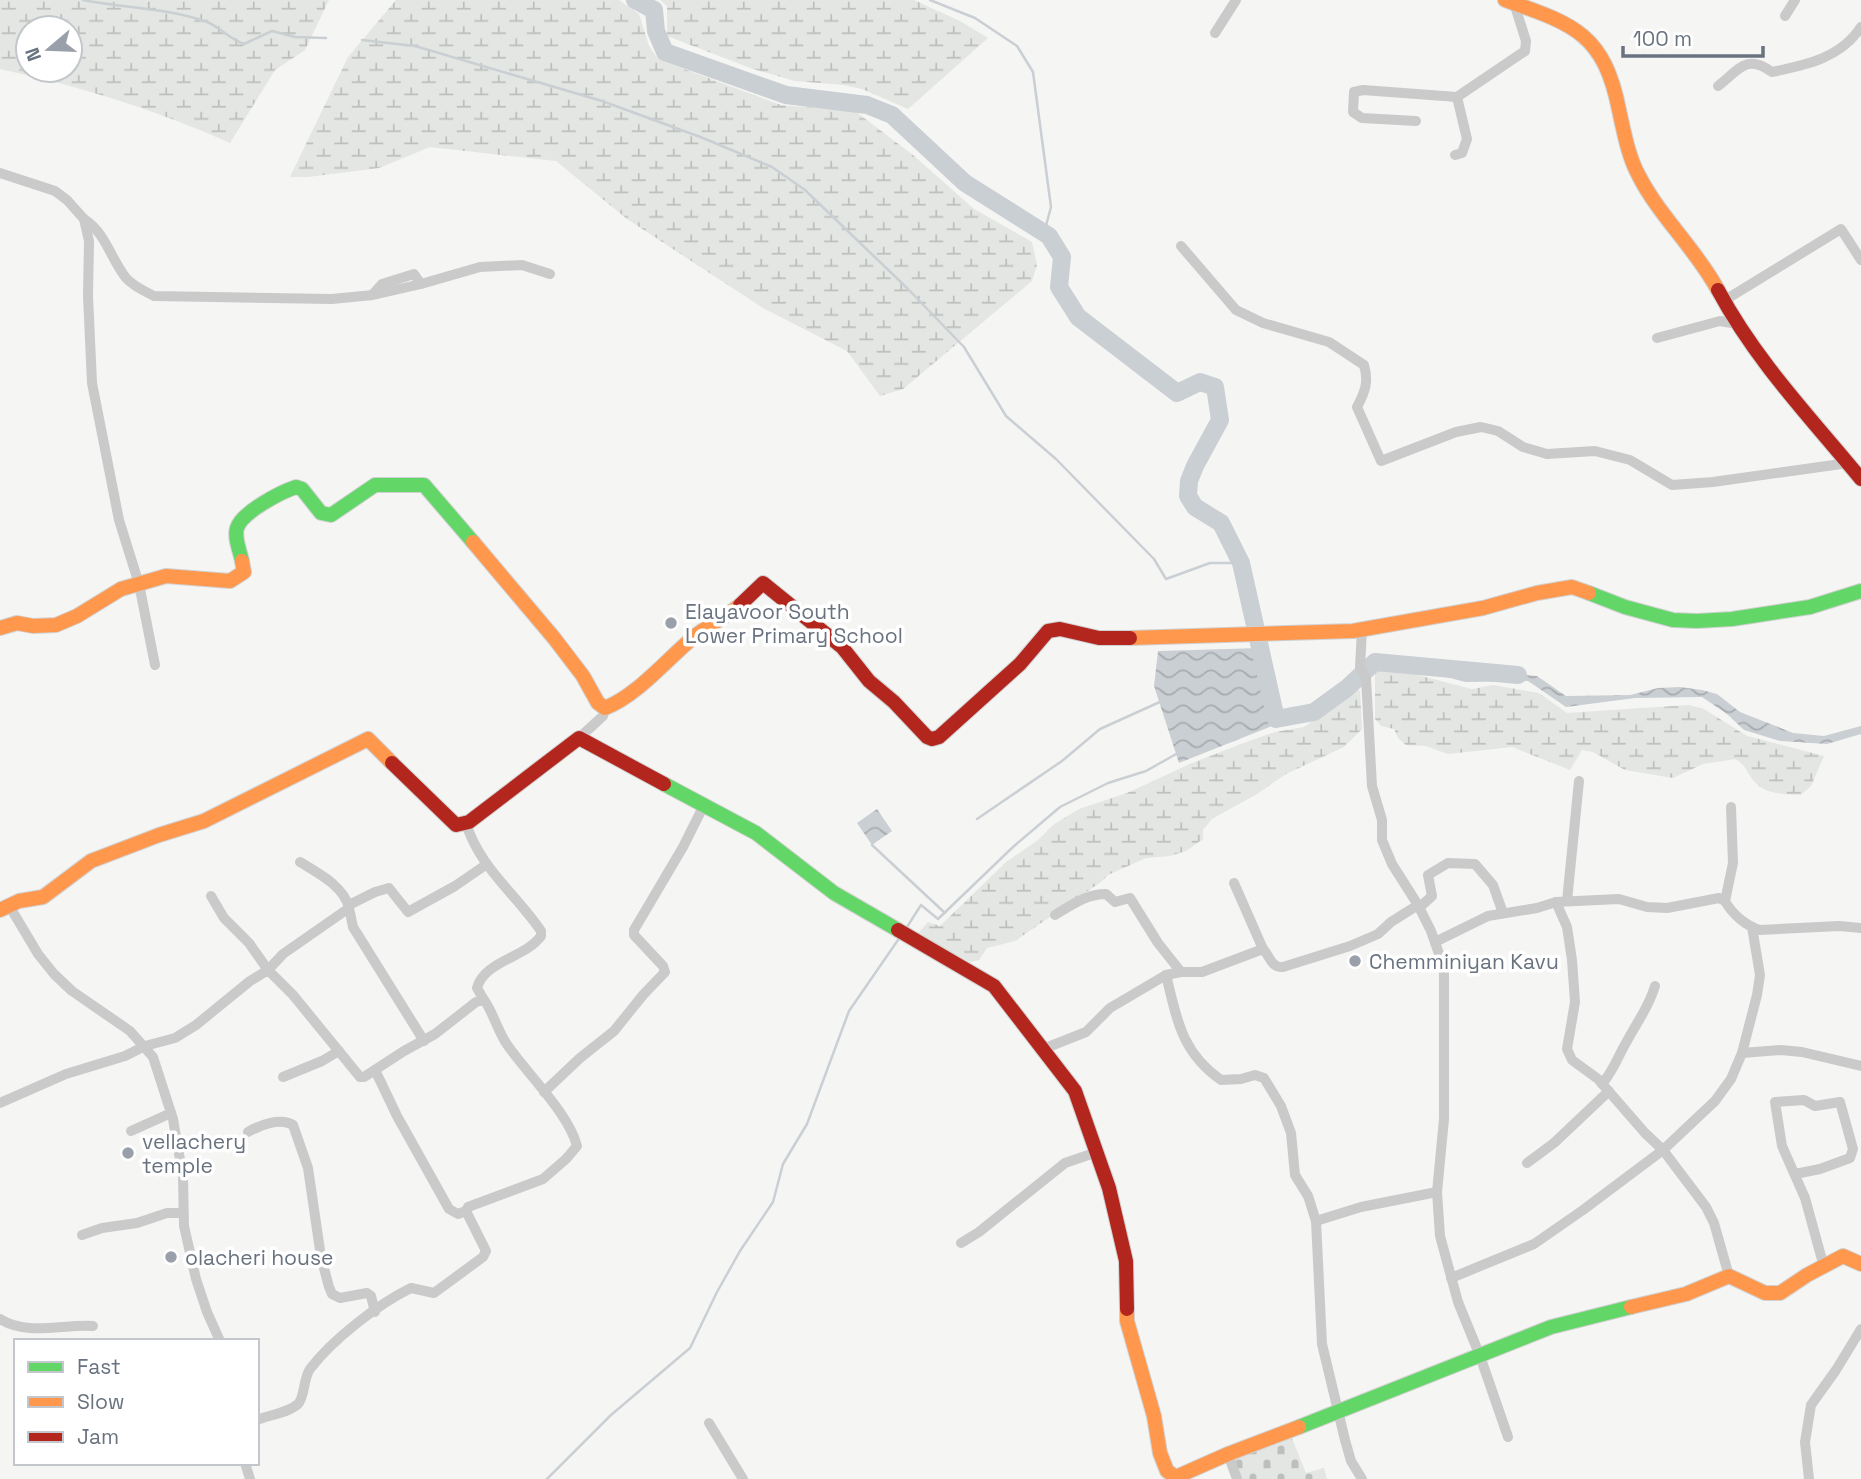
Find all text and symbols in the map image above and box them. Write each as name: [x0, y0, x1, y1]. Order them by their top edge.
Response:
north arrow: [14, 14, 84, 84]
scale bar: [1623, 14, 1763, 58]
text: 100 m: [1633, 25, 1692, 52]
text: N: [20, 44, 47, 64]
place label: Elayavoor South Lower Primary School: [685, 598, 903, 649]
marker: Elayavoor South Lower Primary School: [663, 615, 679, 631]
place label: Chemminiyan Kavu: [1369, 948, 1559, 975]
marker: Chemminiyan Kavu: [1347, 953, 1363, 969]
place label: vellachery temple: [142, 1128, 246, 1179]
marker: vellachery temple: [120, 1145, 136, 1161]
place label: olacheri house: [185, 1244, 333, 1271]
marker: olacheri house: [163, 1249, 179, 1265]
legend: [14, 1339, 259, 1465]
text: Fast: [77, 1353, 121, 1380]
text: Slow: [77, 1388, 125, 1415]
text: Jam: [77, 1423, 119, 1450]

